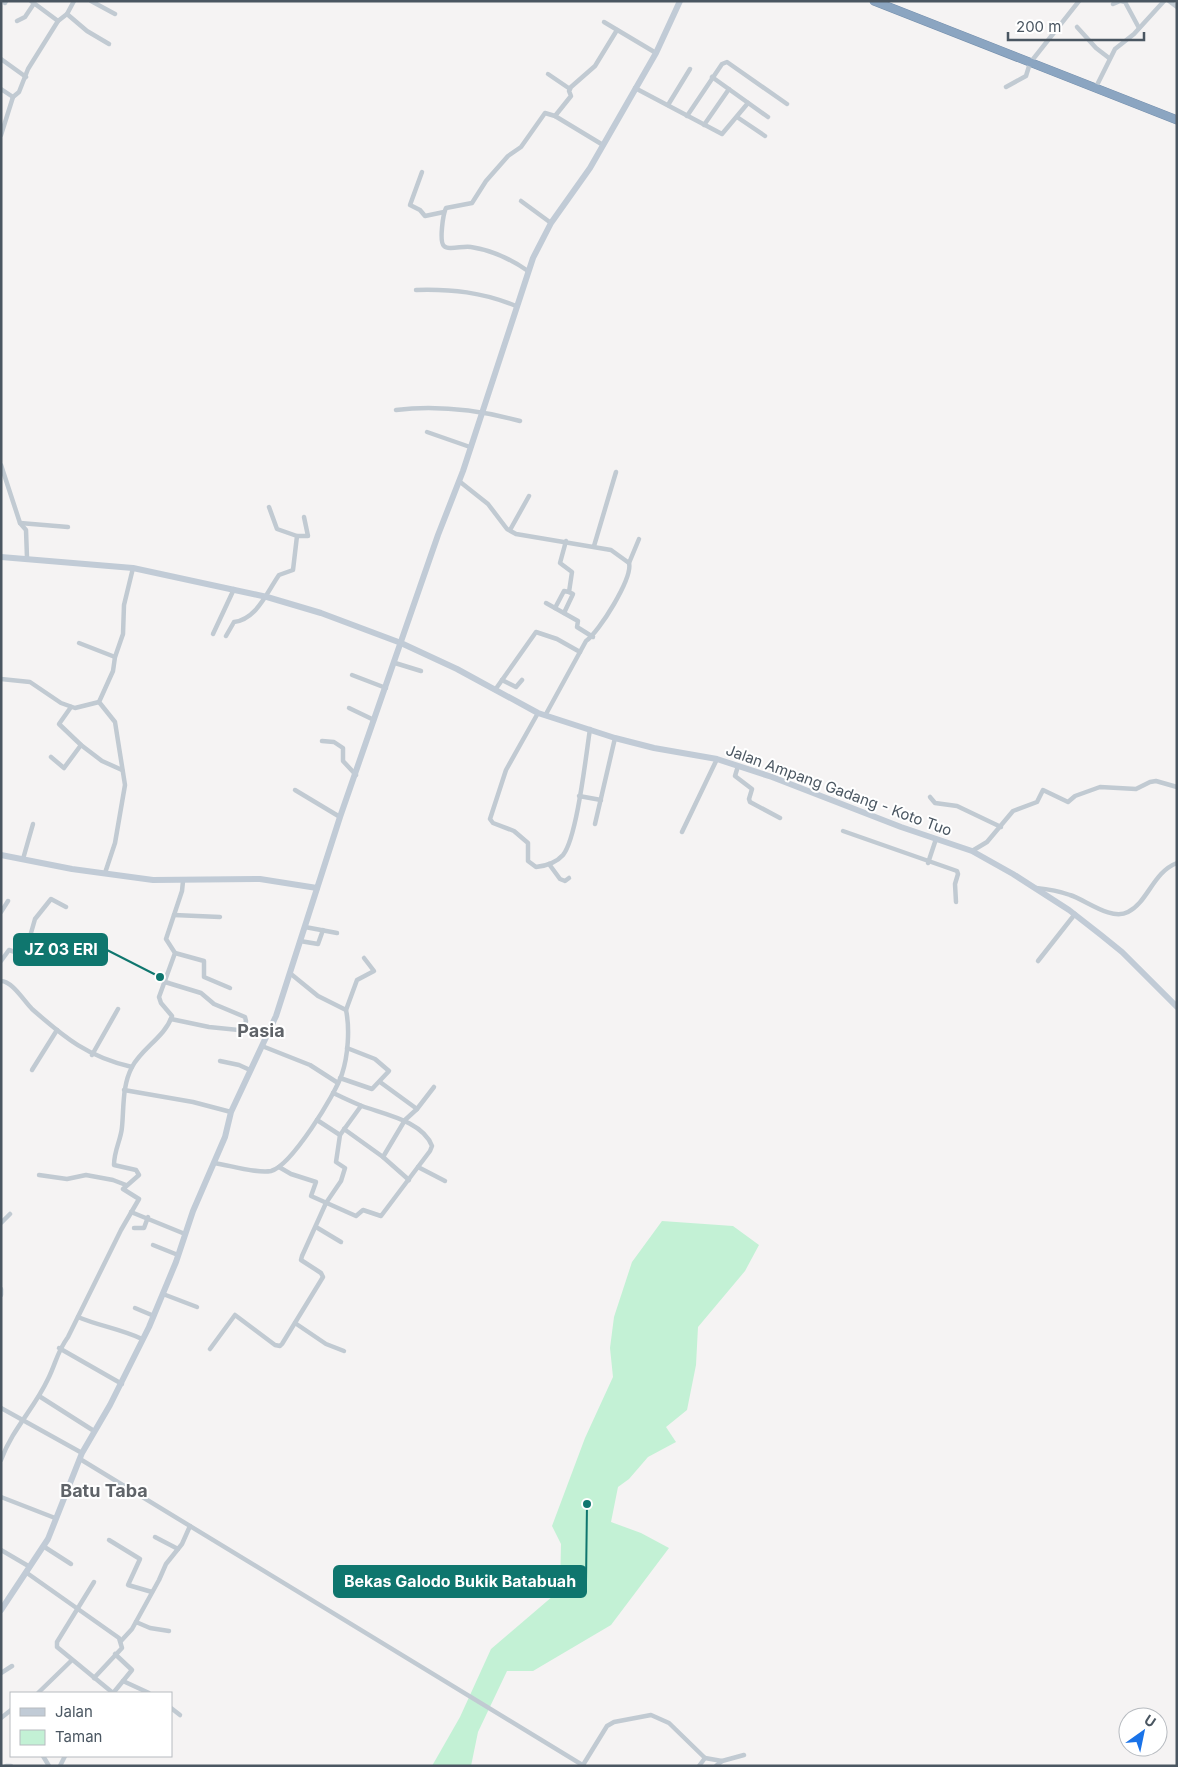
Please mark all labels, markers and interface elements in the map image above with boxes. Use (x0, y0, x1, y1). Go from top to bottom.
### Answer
scale bar (1008, 10, 1144, 42)
text: 200 m (1016, 17, 1061, 36)
street label: Jalan Ampang Gadang - Koto Tuo (723, 740, 955, 840)
callout: JZ 03 ERI (14, 934, 107, 965)
text: JZ 03 ERI (24, 939, 98, 959)
district label: Pasia (237, 1020, 285, 1041)
district label: Batu Taba (60, 1480, 148, 1501)
callout: Bekas Galodo Bukik Batabuah (334, 1566, 586, 1597)
text: Bekas Galodo Bukik Batabuah (344, 1571, 576, 1591)
legend (10, 1692, 172, 1757)
text: Jalan (55, 1702, 93, 1721)
north arrow (1118, 1707, 1168, 1757)
text: U (1141, 1711, 1159, 1731)
text: Taman (55, 1727, 102, 1746)

